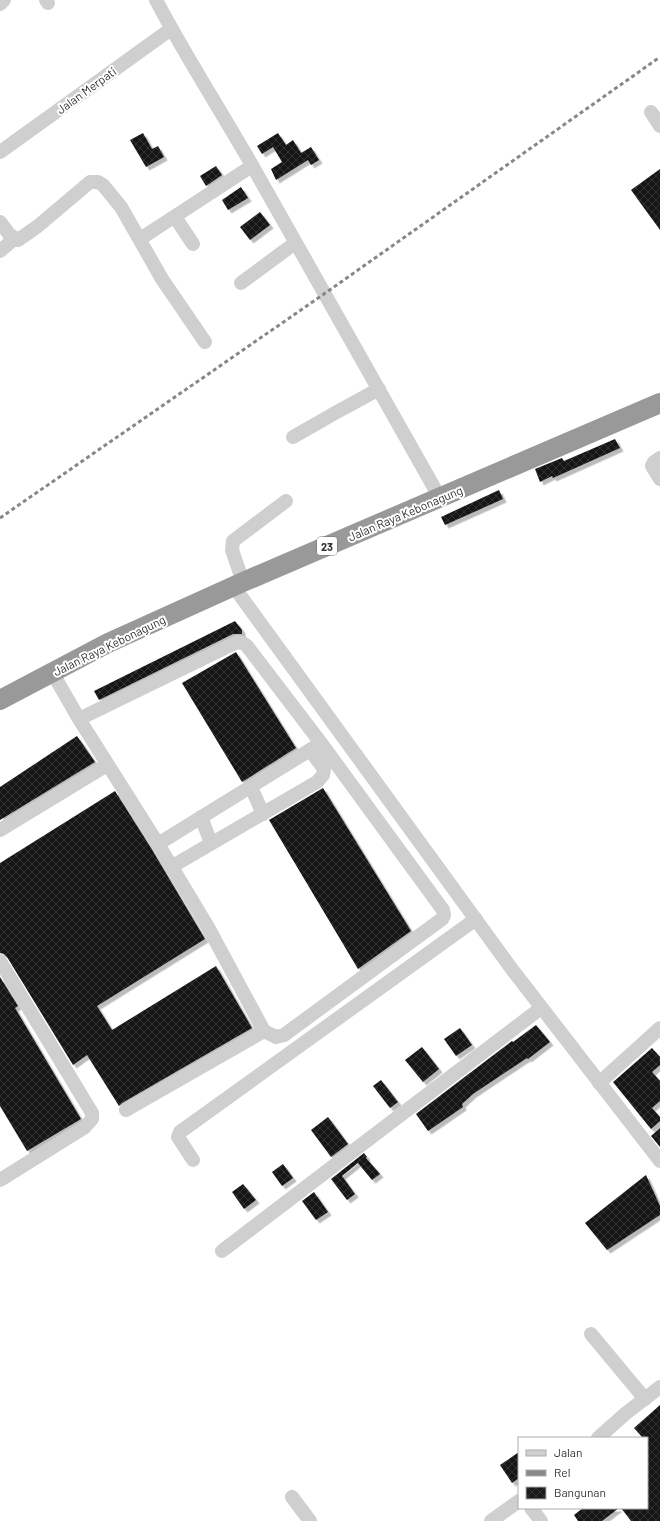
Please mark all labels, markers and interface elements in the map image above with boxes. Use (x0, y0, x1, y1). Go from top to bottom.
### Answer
street label: Jalan Merpati (53, 64, 119, 116)
street label: Jalan Raya Kebonagung (346, 483, 464, 543)
road number: 23 (317, 537, 337, 555)
street label: Jalan Raya Kebonagung (51, 612, 167, 678)
legend (518, 1437, 648, 1509)
text: Jalan (554, 1445, 582, 1459)
text: Rel (554, 1465, 570, 1479)
text: Bangunan (554, 1485, 606, 1499)

